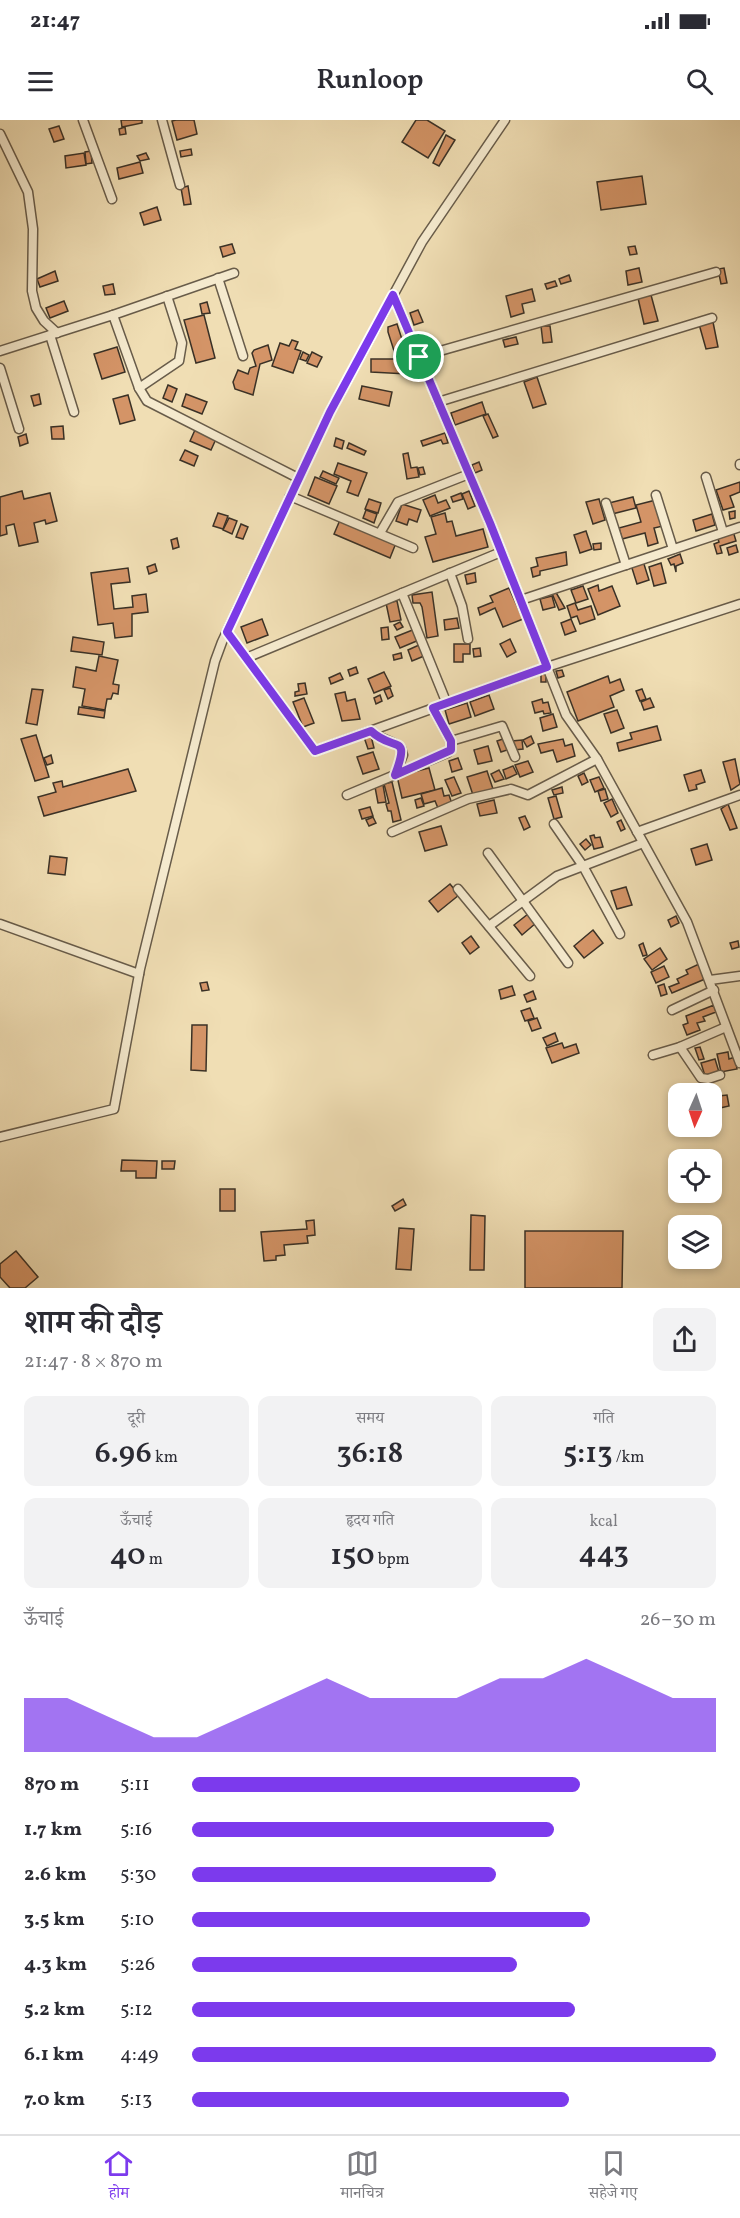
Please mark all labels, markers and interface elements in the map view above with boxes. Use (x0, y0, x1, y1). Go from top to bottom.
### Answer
text: 21:47 (30, 6, 80, 37)
text: Runloop (317, 62, 423, 100)
icon: menu (24, 65, 57, 98)
icon: search (683, 65, 716, 98)
pin (393, 331, 444, 382)
icon: arrive (402, 340, 435, 373)
north arrow (668, 1083, 722, 1137)
map controls (668, 1083, 722, 1269)
button: locate (668, 1149, 722, 1203)
button: layers (668, 1215, 722, 1269)
text: शाम की दौड़ (24, 1302, 161, 1348)
button: share (653, 1308, 716, 1371)
text: 21:47 · 8 × 870 m (24, 1348, 163, 1376)
text: दूरी (128, 1408, 145, 1430)
text: समय (356, 1408, 384, 1430)
text: गति (593, 1408, 614, 1430)
text: 6.96 (95, 1433, 152, 1475)
text: 36:18 (336, 1433, 404, 1475)
text: 5:13 (563, 1433, 613, 1475)
text: km (152, 1447, 178, 1469)
text: /km (613, 1447, 644, 1469)
text: ऊँचाई (121, 1510, 152, 1532)
text: हृदय गति (346, 1510, 394, 1532)
text: kcal (589, 1511, 618, 1533)
text: 443 (578, 1533, 629, 1575)
text: 40 (110, 1535, 146, 1577)
text: 150 (330, 1535, 374, 1577)
text: m (146, 1549, 163, 1571)
text: bpm (374, 1549, 410, 1571)
text: ऊँचाई (24, 1606, 63, 1634)
text: 26–30 m (640, 1606, 716, 1634)
text: 870 m (24, 1771, 79, 1799)
text: 5:11 (120, 1771, 150, 1799)
text: 1.7 km (24, 1816, 82, 1844)
text: 5:16 (120, 1816, 152, 1844)
text: 2.6 km (24, 1861, 87, 1889)
text: 5:30 (120, 1861, 156, 1889)
text: 3.5 km (24, 1906, 85, 1934)
text: 5:10 (120, 1906, 154, 1934)
text: 4.3 km (24, 1951, 87, 1979)
text: 5:26 (120, 1951, 155, 1979)
text: 5.2 km (24, 1996, 85, 2024)
text: 5:12 (120, 1996, 153, 2024)
text: 6.1 km (24, 2041, 84, 2069)
text: 4:49 (120, 2041, 158, 2069)
text: 7.0 km (24, 2086, 85, 2114)
text: 5:13 (120, 2086, 152, 2114)
tab: होम (102, 2147, 135, 2208)
tab: मानचित्र (340, 2147, 384, 2208)
tab: सहेजे गए (589, 2147, 637, 2208)

